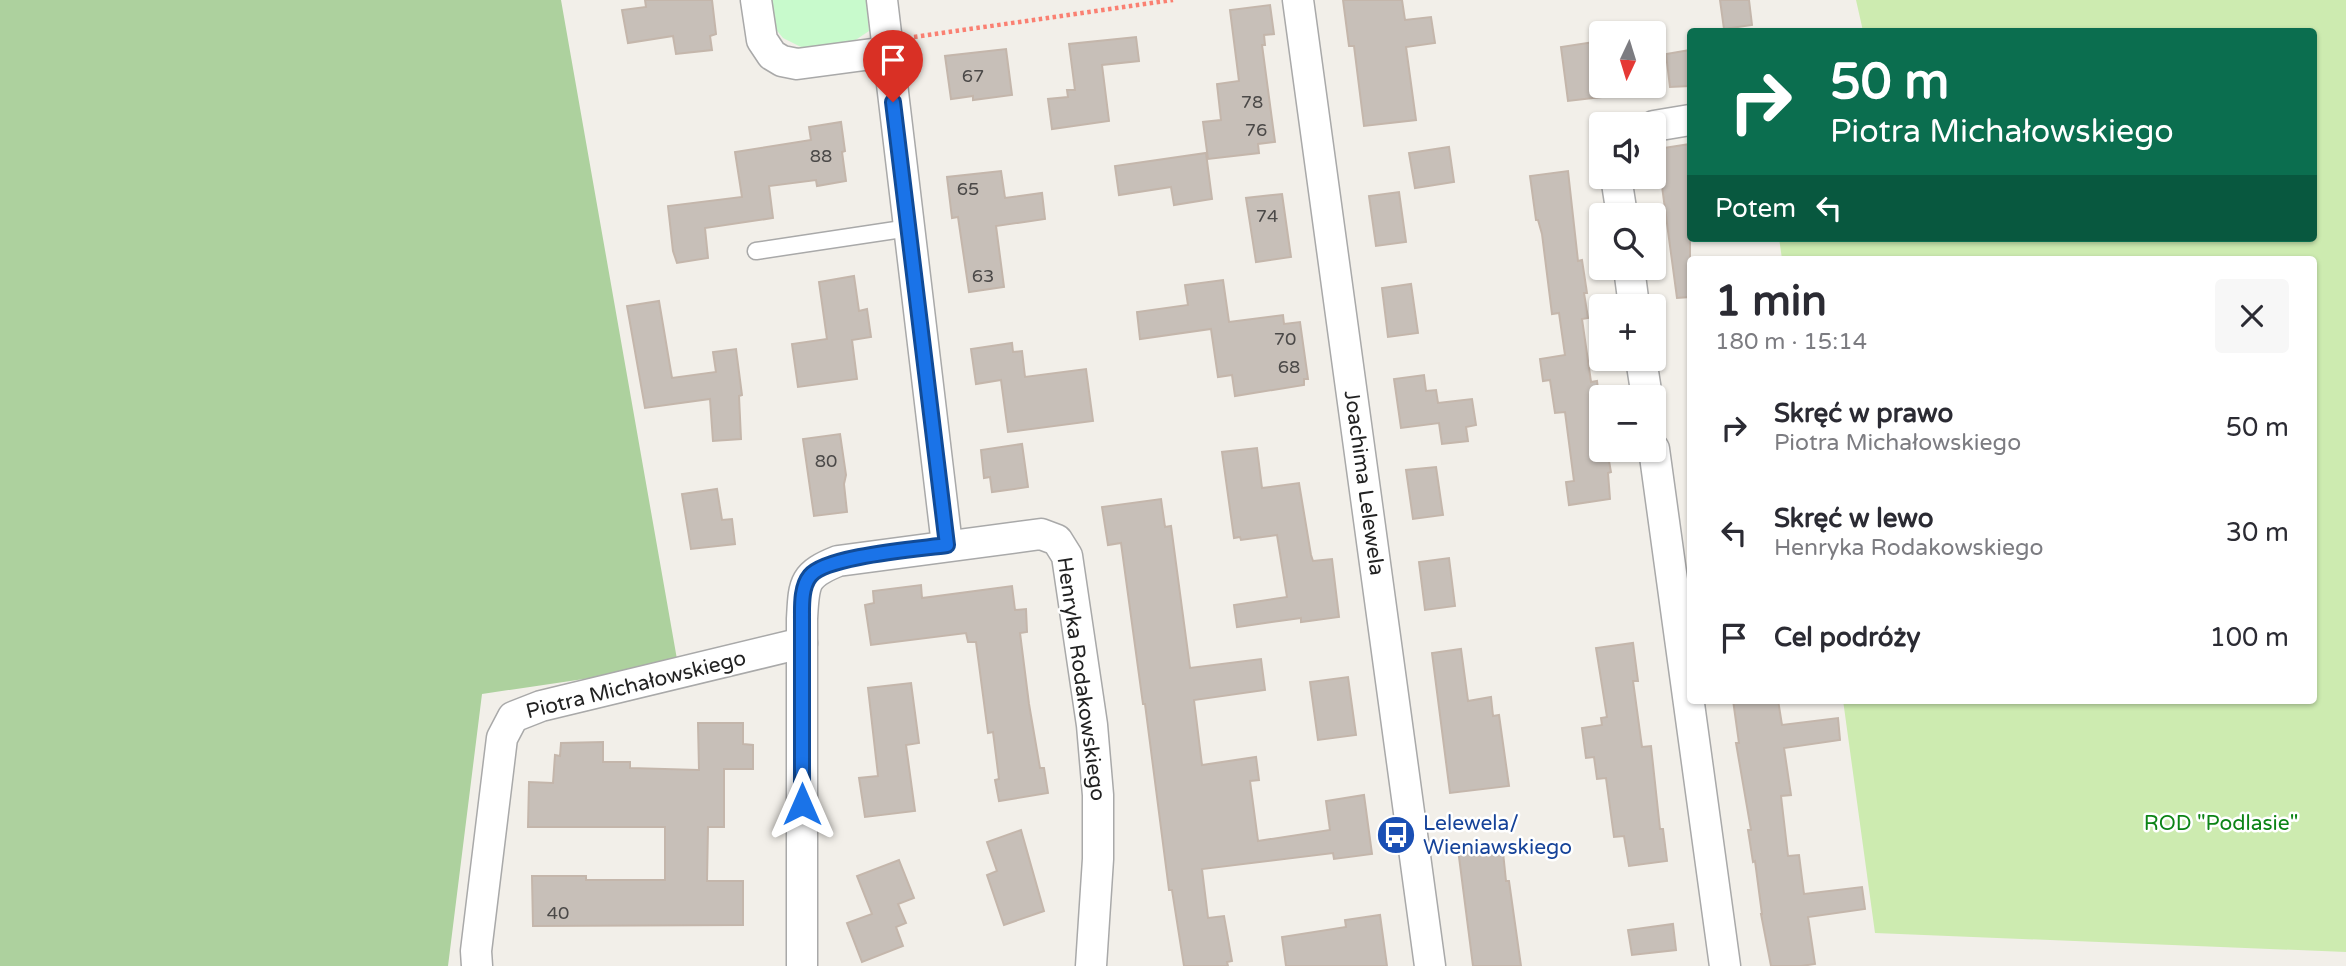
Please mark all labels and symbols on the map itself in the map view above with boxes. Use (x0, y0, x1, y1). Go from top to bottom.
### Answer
north arrow (1589, 21, 1666, 98)
pin (863, 30, 923, 102)
house number: 67 (962, 65, 984, 87)
house number: 78 (1241, 91, 1263, 113)
house number: 76 (1245, 119, 1267, 141)
house number: 88 (810, 145, 832, 167)
house number: 65 (957, 178, 979, 200)
house number: 74 (1256, 205, 1278, 227)
house number: 63 (972, 265, 994, 287)
house number: 70 (1274, 328, 1296, 350)
house number: 68 (1278, 356, 1300, 378)
street label: Joachima Lelewela (1339, 389, 1389, 577)
house number: 80 (815, 450, 837, 472)
street label: Henryka Rodakowskiego (1052, 555, 1110, 803)
street label: Piotra Michałowskiego (524, 646, 748, 724)
position arrow (765, 767, 839, 841)
place label: Lelewela/ Wieniawskiego (1423, 811, 1572, 860)
park label: ROD "Podlasie" (2144, 811, 2298, 836)
bus stop icon: Lelewela/ Wieniawskiego (1375, 814, 1417, 856)
house number: 40 (547, 902, 569, 924)

